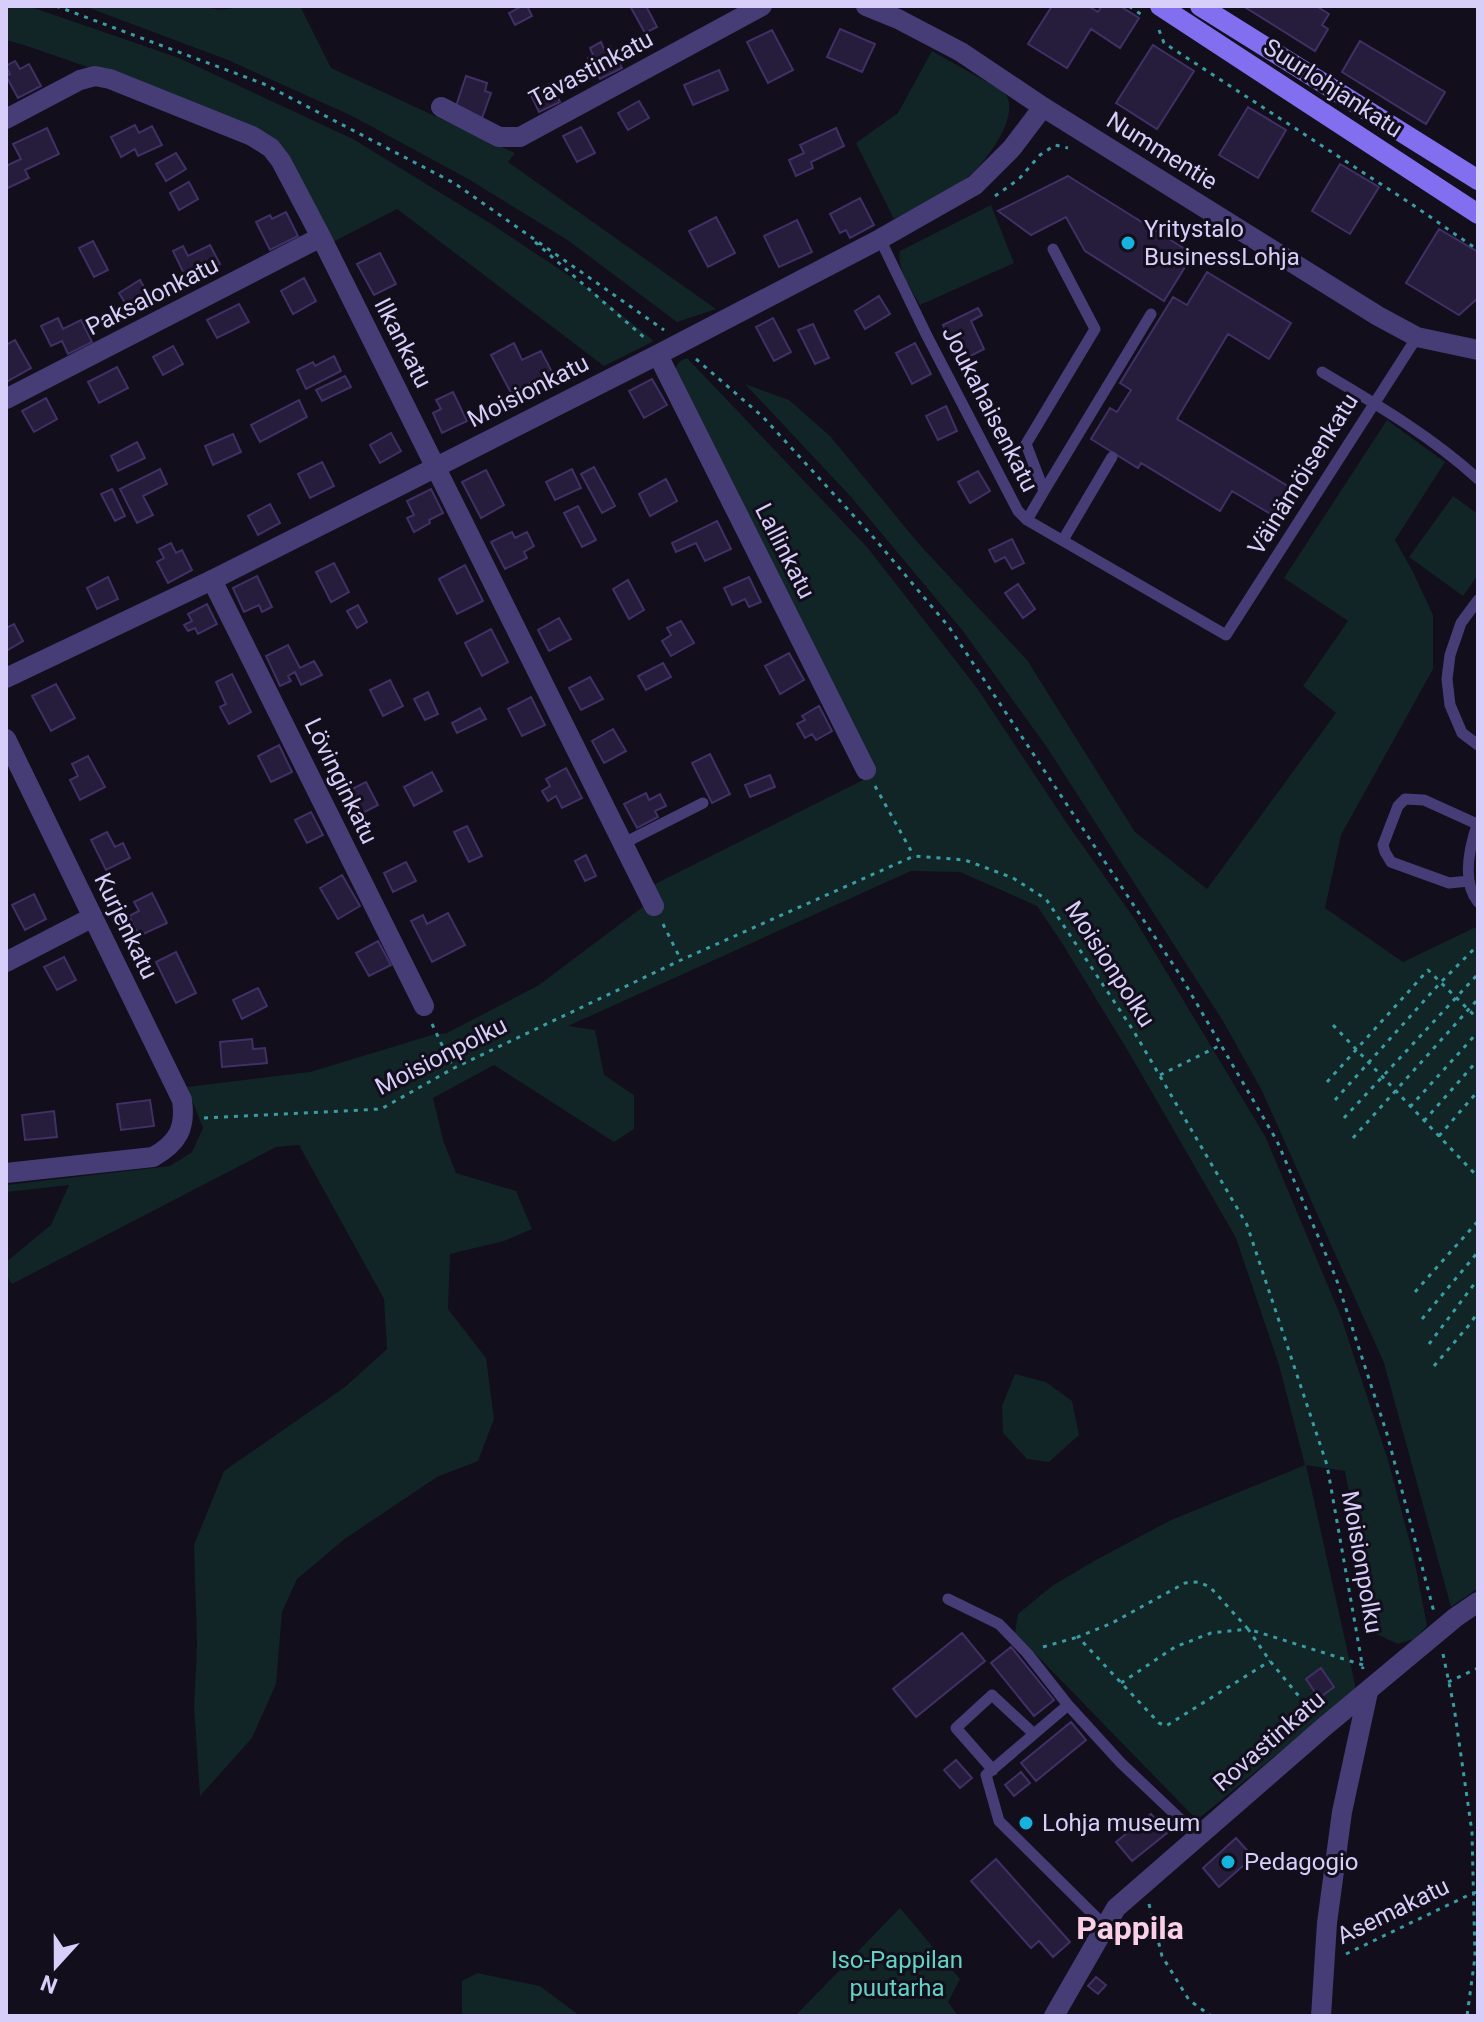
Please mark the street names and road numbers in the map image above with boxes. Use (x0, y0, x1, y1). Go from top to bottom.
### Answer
street label: Tavastinkatu (524, 25, 658, 113)
street label: Suurlohjankatu (1258, 33, 1408, 143)
street label: Nummentie (1102, 106, 1222, 196)
street label: Paksalonkatu (81, 251, 223, 341)
street label: Ilkankatu (368, 293, 438, 393)
street label: Joukahaisenkatu (936, 321, 1044, 497)
street label: Moisionkatu (463, 349, 593, 433)
street label: Väinämöisenkatu (1242, 388, 1364, 560)
street label: Lallinkatu (749, 499, 821, 603)
street label: Lövinginkatu (299, 714, 383, 848)
street label: Kurjenkatu (88, 869, 164, 983)
street label: Moisionpolku (1059, 896, 1161, 1032)
street label: Moisionpolku (370, 1011, 512, 1101)
street label: Moisionpolku (1336, 1489, 1388, 1635)
street label: Rovastinkatu (1208, 1685, 1330, 1797)
street label: Asemakatu (1332, 1872, 1454, 1950)

